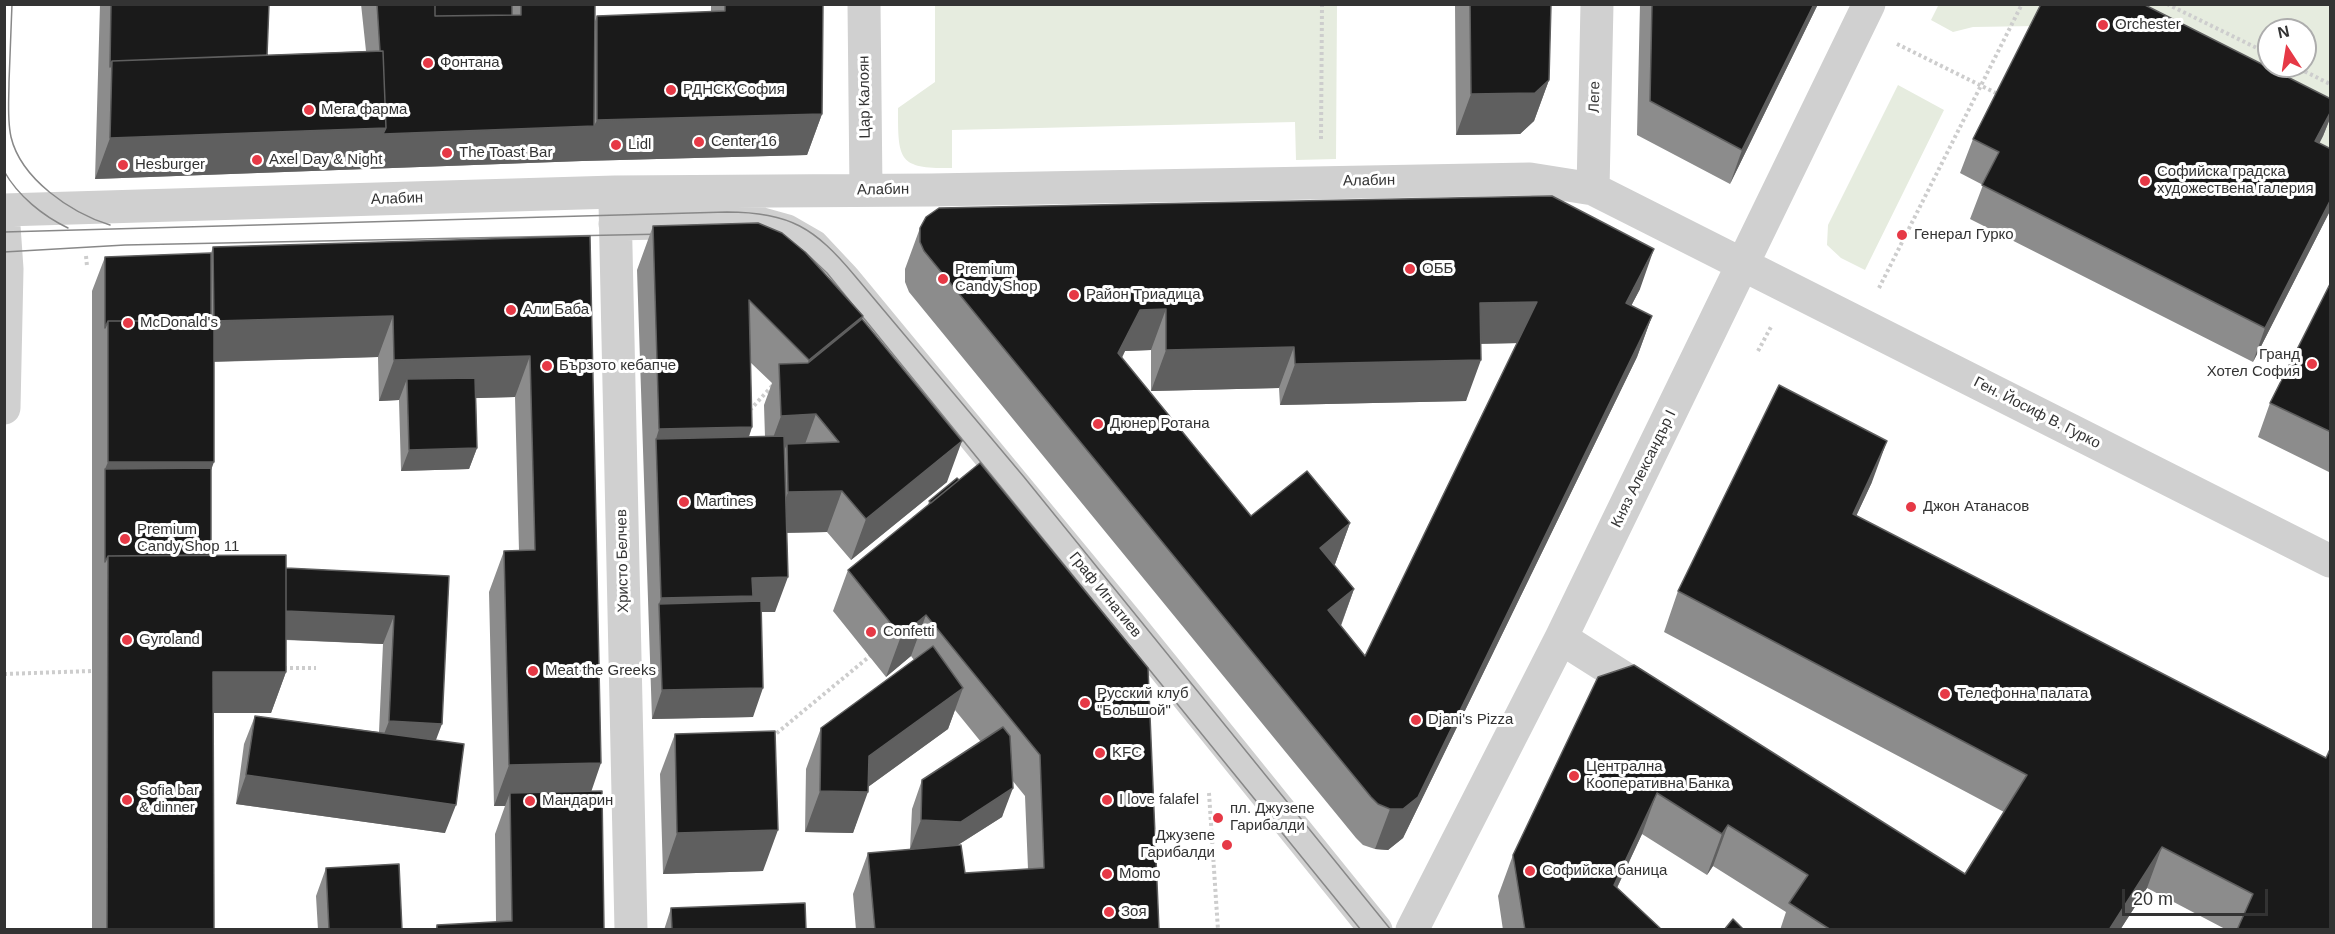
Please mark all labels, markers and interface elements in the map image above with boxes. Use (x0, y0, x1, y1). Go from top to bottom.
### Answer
place label: Orchester (2115, 16, 2181, 34)
marker: Orchester (2096, 18, 2110, 32)
north arrow (2257, 18, 2317, 78)
text: N (2276, 22, 2291, 41)
place label: Фонтана (440, 54, 500, 72)
street label: Цар Калоян (855, 55, 875, 139)
marker: Фонтана (421, 56, 435, 70)
place label: РДНСК София (683, 81, 785, 99)
street label: Леге (1586, 81, 1604, 113)
marker: РДНСК София (664, 83, 678, 97)
place label: Мега фарма (321, 101, 407, 119)
marker: Мега фарма (302, 103, 316, 117)
place label: Center 16 (711, 133, 777, 151)
marker: Center 16 (692, 135, 706, 149)
place label: Lidl (628, 136, 651, 154)
marker: Lidl (609, 138, 623, 152)
place label: The Toast Bar (459, 144, 552, 162)
marker: The Toast Bar (440, 146, 454, 160)
place label: Axel Day & Night (269, 151, 382, 169)
marker: Axel Day & Night (250, 153, 264, 167)
place label: Hesburger (135, 156, 205, 174)
marker: Hesburger (116, 158, 130, 172)
place label: Софийска градска художествена галерия (2157, 163, 2314, 198)
street label: Алабин (1343, 172, 1395, 190)
marker: Софийска градска художествена галерия (2138, 174, 2152, 188)
street label: Алабин (857, 181, 909, 199)
street label: Алабин (371, 189, 423, 209)
place label: Генерал Гурко (1914, 226, 2014, 244)
marker: Генерал Гурко (1895, 228, 1909, 242)
place label: ОББ (1422, 260, 1453, 278)
place label: Premium Candy Shop (955, 261, 1038, 296)
marker: ОББ (1403, 262, 1417, 276)
marker: Premium Candy Shop (936, 272, 950, 286)
place label: Район Триадица (1086, 286, 1200, 304)
marker: Район Триадица (1067, 288, 1081, 302)
place label: Али Баба (523, 301, 589, 319)
marker: Али Баба (504, 303, 518, 317)
place label: McDonald's (140, 314, 218, 332)
marker: McDonald's (121, 316, 135, 330)
place label: Гранд Хотел София (2207, 346, 2300, 381)
place label: Бързото кебапче (559, 357, 676, 375)
marker: Гранд Хотел София (2305, 357, 2319, 371)
marker: Бързото кебапче (540, 359, 554, 373)
street label: Ген. Йосиф В. Гурко (1971, 373, 2103, 453)
street label: Княз Александър I (1608, 407, 1680, 531)
place label: Дюнер Ротана (1110, 415, 1210, 433)
marker: Дюнер Ротана (1091, 417, 1105, 431)
place label: Martines (696, 493, 754, 511)
marker: Martines (677, 495, 691, 509)
place label: Джон Атанасов (1923, 498, 2029, 516)
marker: Джон Атанасов (1904, 500, 1918, 514)
street label: Христо Белчев (613, 509, 633, 613)
place label: Premium Candy Shop 11 (137, 521, 239, 556)
marker: Premium Candy Shop 11 (118, 532, 132, 546)
street label: Граф Игнатиев (1065, 549, 1145, 641)
place label: Confetti (883, 623, 935, 641)
marker: Confetti (864, 625, 878, 639)
place label: Gyroland (139, 631, 200, 649)
marker: Gyroland (120, 633, 134, 647)
place label: Meat the Greeks (545, 662, 656, 680)
marker: Meat the Greeks (526, 664, 540, 678)
place label: Русский клуб "Большой" (1097, 685, 1189, 720)
place label: Телефонна палата (1957, 685, 2088, 703)
marker: Телефонна палата (1938, 687, 1952, 701)
marker: Русский клуб "Большой" (1078, 696, 1092, 710)
place label: Djani's Pizza (1428, 711, 1513, 729)
marker: Djani's Pizza (1409, 713, 1423, 727)
place label: KFC (1112, 744, 1142, 762)
marker: KFC (1093, 746, 1107, 760)
place label: Централна Кооперативна Банка (1586, 758, 1730, 793)
marker: Централна Кооперативна Банка (1567, 769, 1581, 783)
place label: Sofia bar & dinner (139, 782, 199, 817)
place label: I love falafel (1119, 791, 1199, 809)
place label: Мандарин (542, 792, 613, 810)
marker: Sofia bar & dinner (120, 793, 134, 807)
marker: I love falafel (1100, 793, 1114, 807)
marker: Мандарин (523, 794, 537, 808)
place label: пл. Джузепе Гарибалди (1230, 800, 1315, 835)
marker: пл. Джузепе Гарибалди (1211, 811, 1225, 825)
place label: Джузепе Гарибалди (1140, 827, 1215, 862)
marker: Джузепе Гарибалди (1220, 838, 1234, 852)
place label: Софийска баница (1542, 862, 1667, 880)
marker: Софийска баница (1523, 864, 1537, 878)
place label: Momo (1119, 865, 1161, 883)
marker: Momo (1100, 867, 1114, 881)
scale bar (2125, 877, 2270, 915)
text: 20 m (2133, 889, 2173, 909)
place label: Зоя (1121, 903, 1147, 921)
marker: Зоя (1102, 905, 1116, 919)

